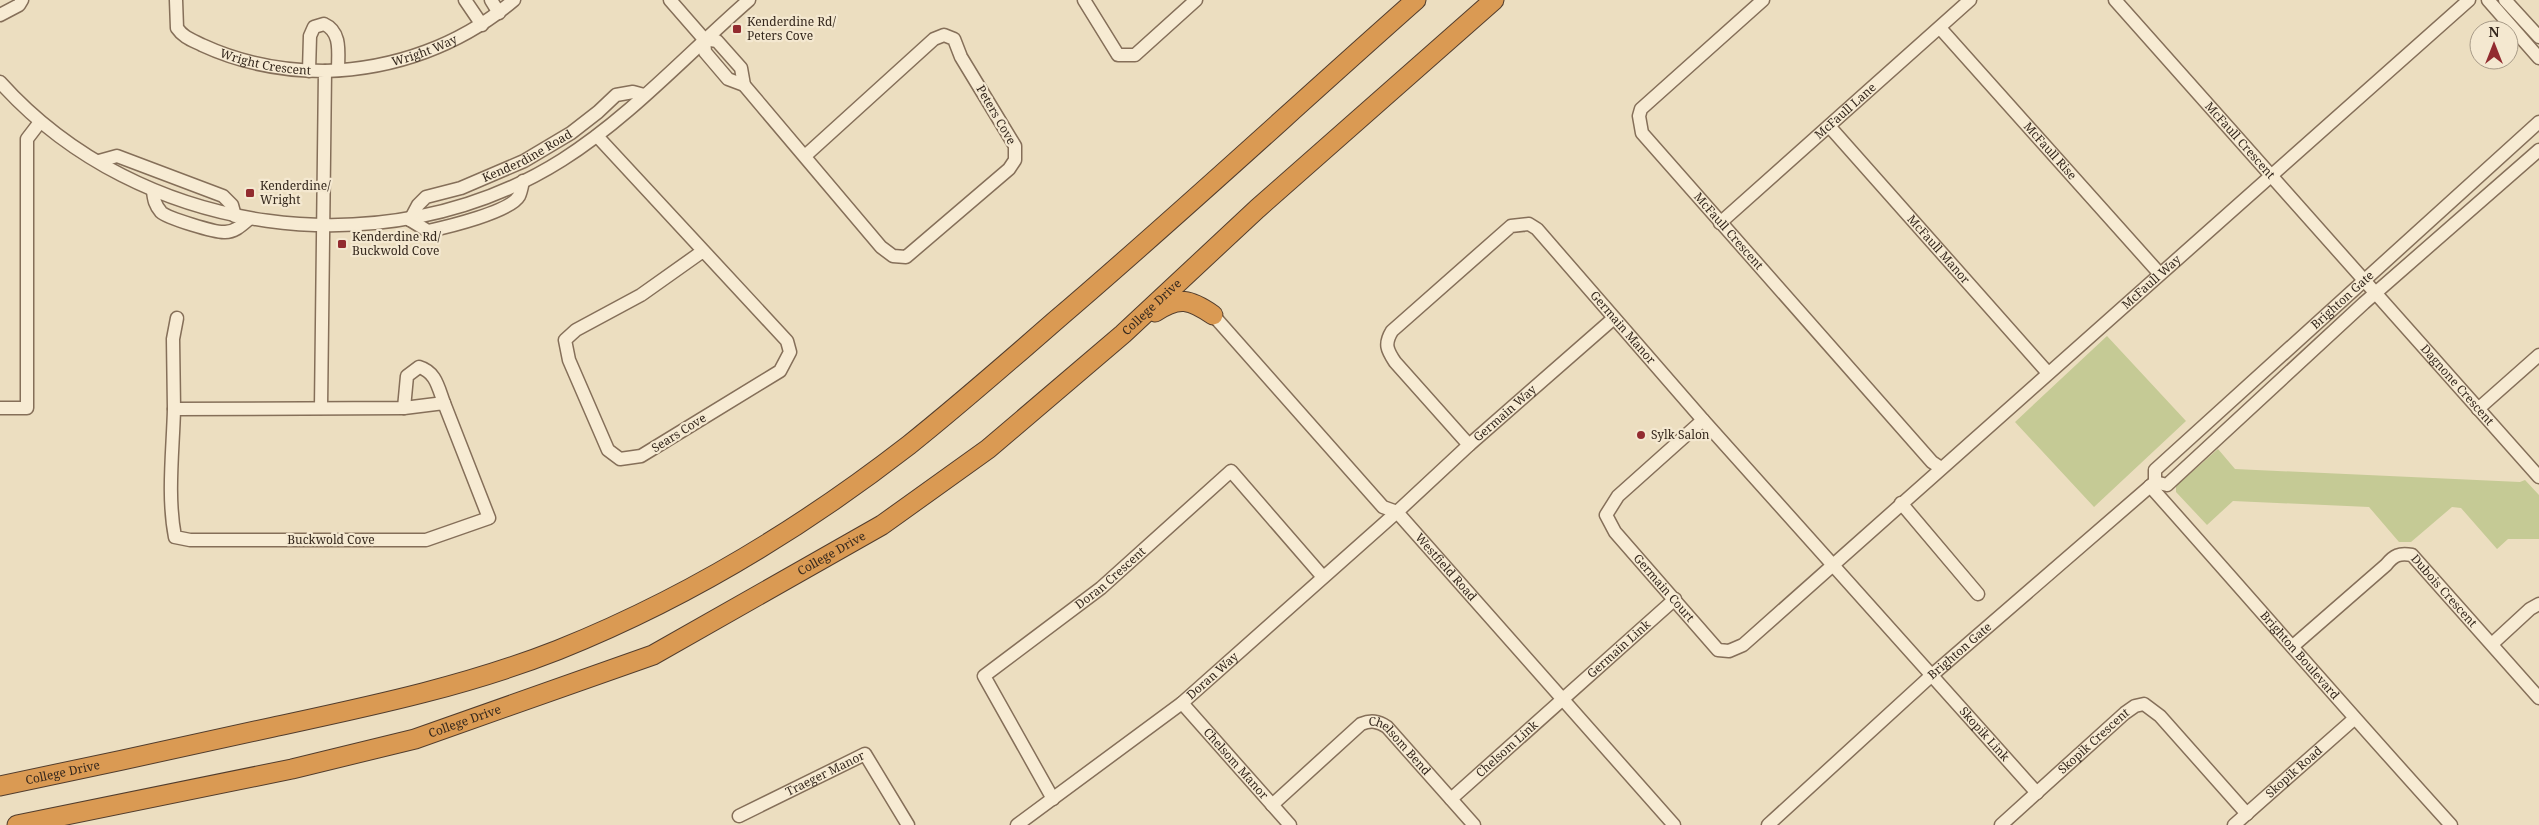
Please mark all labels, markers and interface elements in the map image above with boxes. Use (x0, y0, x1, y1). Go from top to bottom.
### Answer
place label: Kenderdine Rd/ Peters Cove (747, 13, 836, 44)
north arrow (2469, 20, 2519, 70)
text: N (2488, 22, 2500, 41)
marker: Kenderdine Rd/ Peters Cove (731, 23, 743, 35)
street label: Wright Way (390, 30, 460, 70)
street label: Wright Crescent (218, 44, 311, 79)
street label: McFaull Lane (1811, 79, 1879, 143)
street label: Peters Cove (973, 82, 1020, 148)
street label: McFaull Crescent (2201, 98, 2279, 182)
street label: McFaull Rise (2020, 118, 2081, 183)
street label: Kenderdine Road (479, 125, 576, 186)
place label: Kenderdine/ Wright (260, 177, 331, 208)
marker: Kenderdine/ Wright (244, 187, 256, 199)
street label: McFaull Crescent (1690, 188, 1768, 273)
street label: McFaull Manor (1904, 211, 1974, 288)
place label: Kenderdine Rd/ Buckwold Cove (352, 228, 441, 259)
marker: Kenderdine Rd/ Buckwold Cove (336, 238, 348, 250)
street label: McFaull Way (2118, 251, 2185, 313)
street label: Brighton Gate (2307, 267, 2377, 333)
street label: College Drive (1118, 275, 1185, 339)
street label: Germain Manor (1587, 287, 1660, 368)
street label: Dagnone Crescent (2417, 340, 2498, 429)
street label: Germain Way (1470, 381, 1540, 445)
street label: Sears Cove (648, 409, 709, 456)
place label: Sylk Salon (1651, 426, 1710, 443)
marker: Sylk Salon (1635, 429, 1647, 441)
street label: College Drive (794, 527, 869, 579)
street label: Westfield Road (1412, 529, 1481, 605)
street label: Buckwold Cove (287, 531, 375, 548)
street label: Doran Crescent (1071, 543, 1149, 613)
street label: Germain Court (1630, 550, 1699, 625)
street label: Dubois Crescent (2407, 550, 2481, 631)
street label: Brighton Boulevard (2256, 607, 2344, 703)
street label: Germain Link (1583, 615, 1655, 682)
street label: Brighton Gate (1924, 618, 1995, 683)
street label: Doran Way (1183, 648, 1242, 703)
street label: College Drive (426, 700, 503, 742)
street label: Skopik Link (1956, 703, 2014, 765)
street label: Skopik Crescent (2054, 704, 2132, 778)
street label: Chelsom Bend (1369, 713, 1435, 779)
street label: Chelsom Link (1472, 716, 1542, 781)
street label: Chelsom Manor (1200, 724, 1273, 803)
street label: Skopik Road (2262, 742, 2326, 801)
street label: Traeger Manor (783, 746, 868, 800)
street label: College Drive (24, 756, 101, 788)

